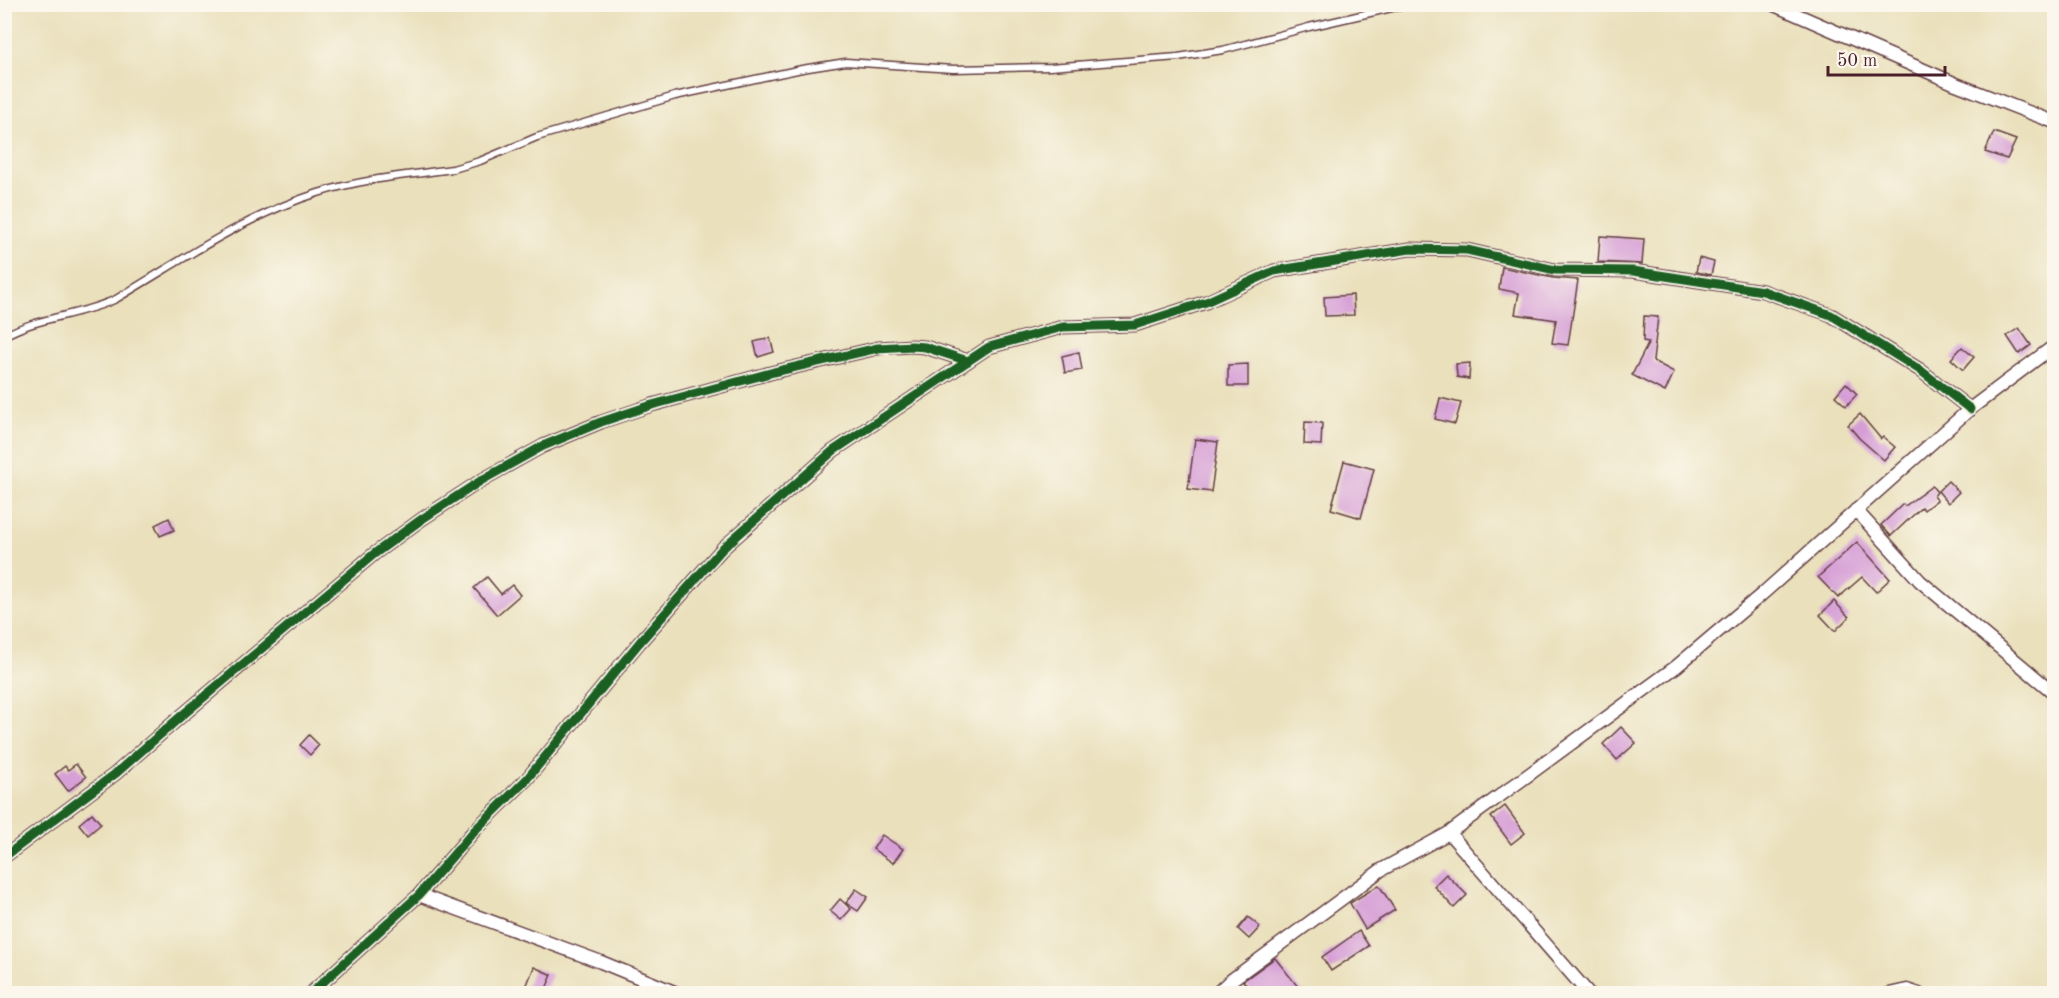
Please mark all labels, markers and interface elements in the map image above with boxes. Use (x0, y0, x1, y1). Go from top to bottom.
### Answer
scale bar (1828, 39, 1945, 77)
text: 50 m (1837, 52, 1877, 70)

